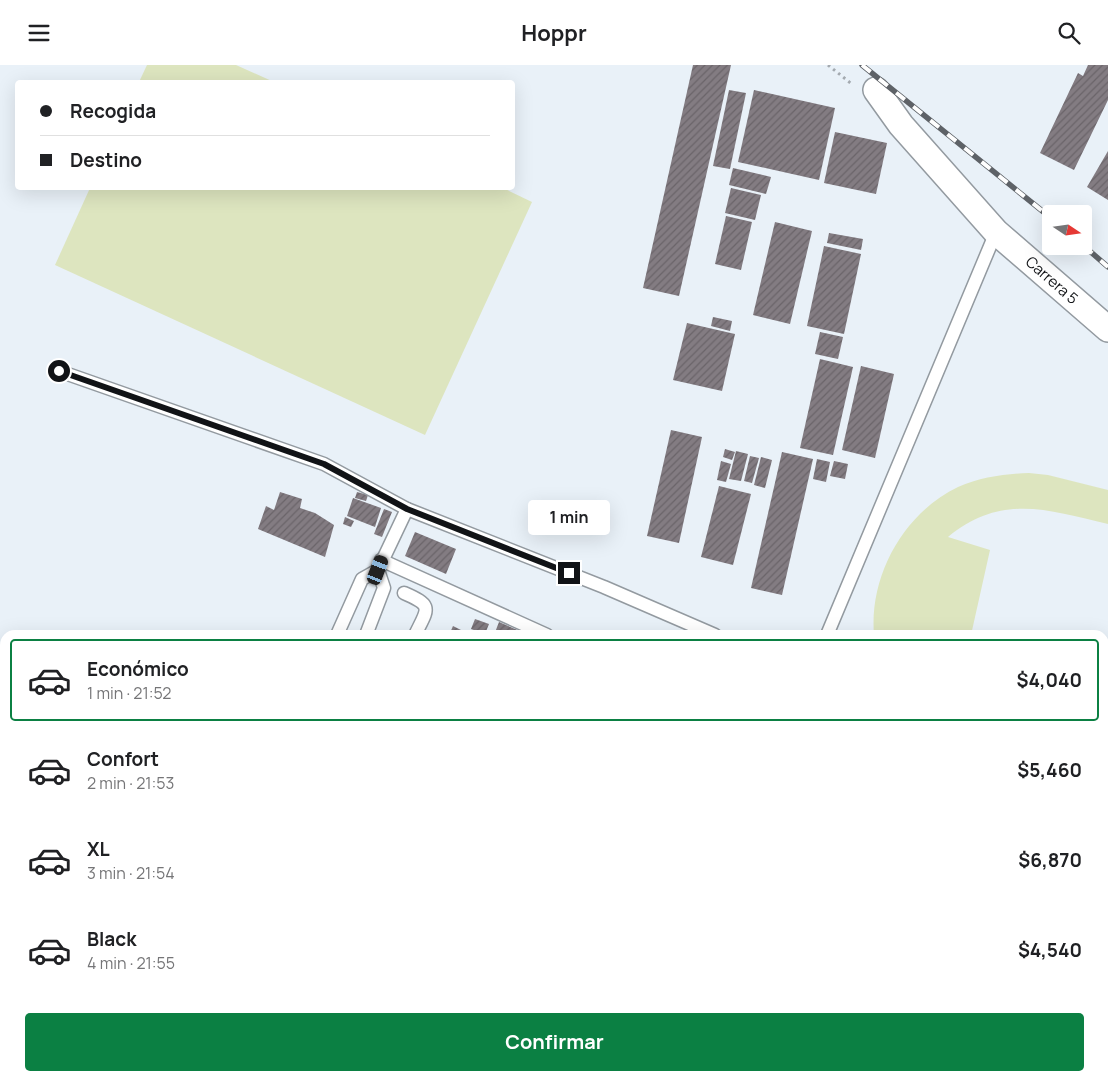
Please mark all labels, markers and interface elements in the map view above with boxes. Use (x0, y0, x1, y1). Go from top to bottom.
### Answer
text: Hoppr (521, 18, 587, 48)
icon: menu (25, 19, 53, 47)
icon: search (1055, 19, 1083, 47)
text: Recogida (70, 98, 156, 124)
text: Destino (70, 147, 142, 173)
north arrow (1042, 205, 1092, 255)
map controls (1042, 205, 1092, 255)
street label: Carrera 5 (1021, 251, 1083, 309)
route start (48, 360, 70, 382)
callout: 1 min (528, 501, 610, 535)
text: 1 min (549, 506, 589, 528)
car (365, 553, 390, 587)
route end (558, 562, 580, 584)
text: Económico (87, 656, 189, 682)
icon: car (27, 658, 72, 703)
text: $4,040 (1017, 667, 1082, 693)
text: 1 min · 21:52 (87, 682, 171, 704)
text: Confort (87, 746, 159, 772)
icon: car (27, 748, 72, 793)
text: $5,460 (1017, 757, 1082, 783)
text: 2 min · 21:53 (87, 772, 174, 794)
text: XL (87, 836, 110, 862)
icon: car (27, 838, 72, 883)
text: $6,870 (1018, 847, 1082, 873)
text: 3 min · 21:54 (87, 862, 175, 884)
text: Black (87, 926, 136, 952)
icon: car (27, 928, 72, 973)
text: $4,540 (1018, 937, 1082, 963)
text: 4 min · 21:55 (87, 952, 175, 974)
button: Confirmar (25, 1013, 1084, 1071)

